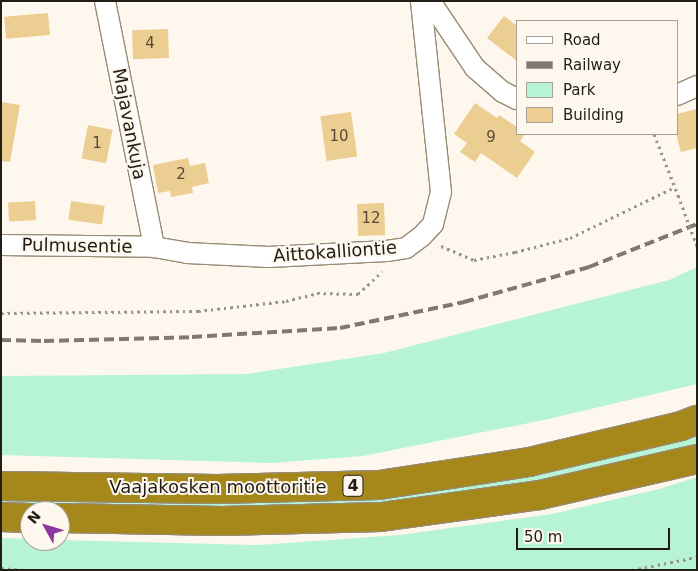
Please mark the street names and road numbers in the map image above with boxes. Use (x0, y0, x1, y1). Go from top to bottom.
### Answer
street label: Majavankuja (108, 66, 150, 182)
street label: Pulmusentie (21, 234, 133, 258)
street label: Aittokalliontie (272, 237, 398, 267)
road number: 4 (342, 472, 364, 500)
street label: Vaajakosken moottoritie (109, 476, 327, 498)

